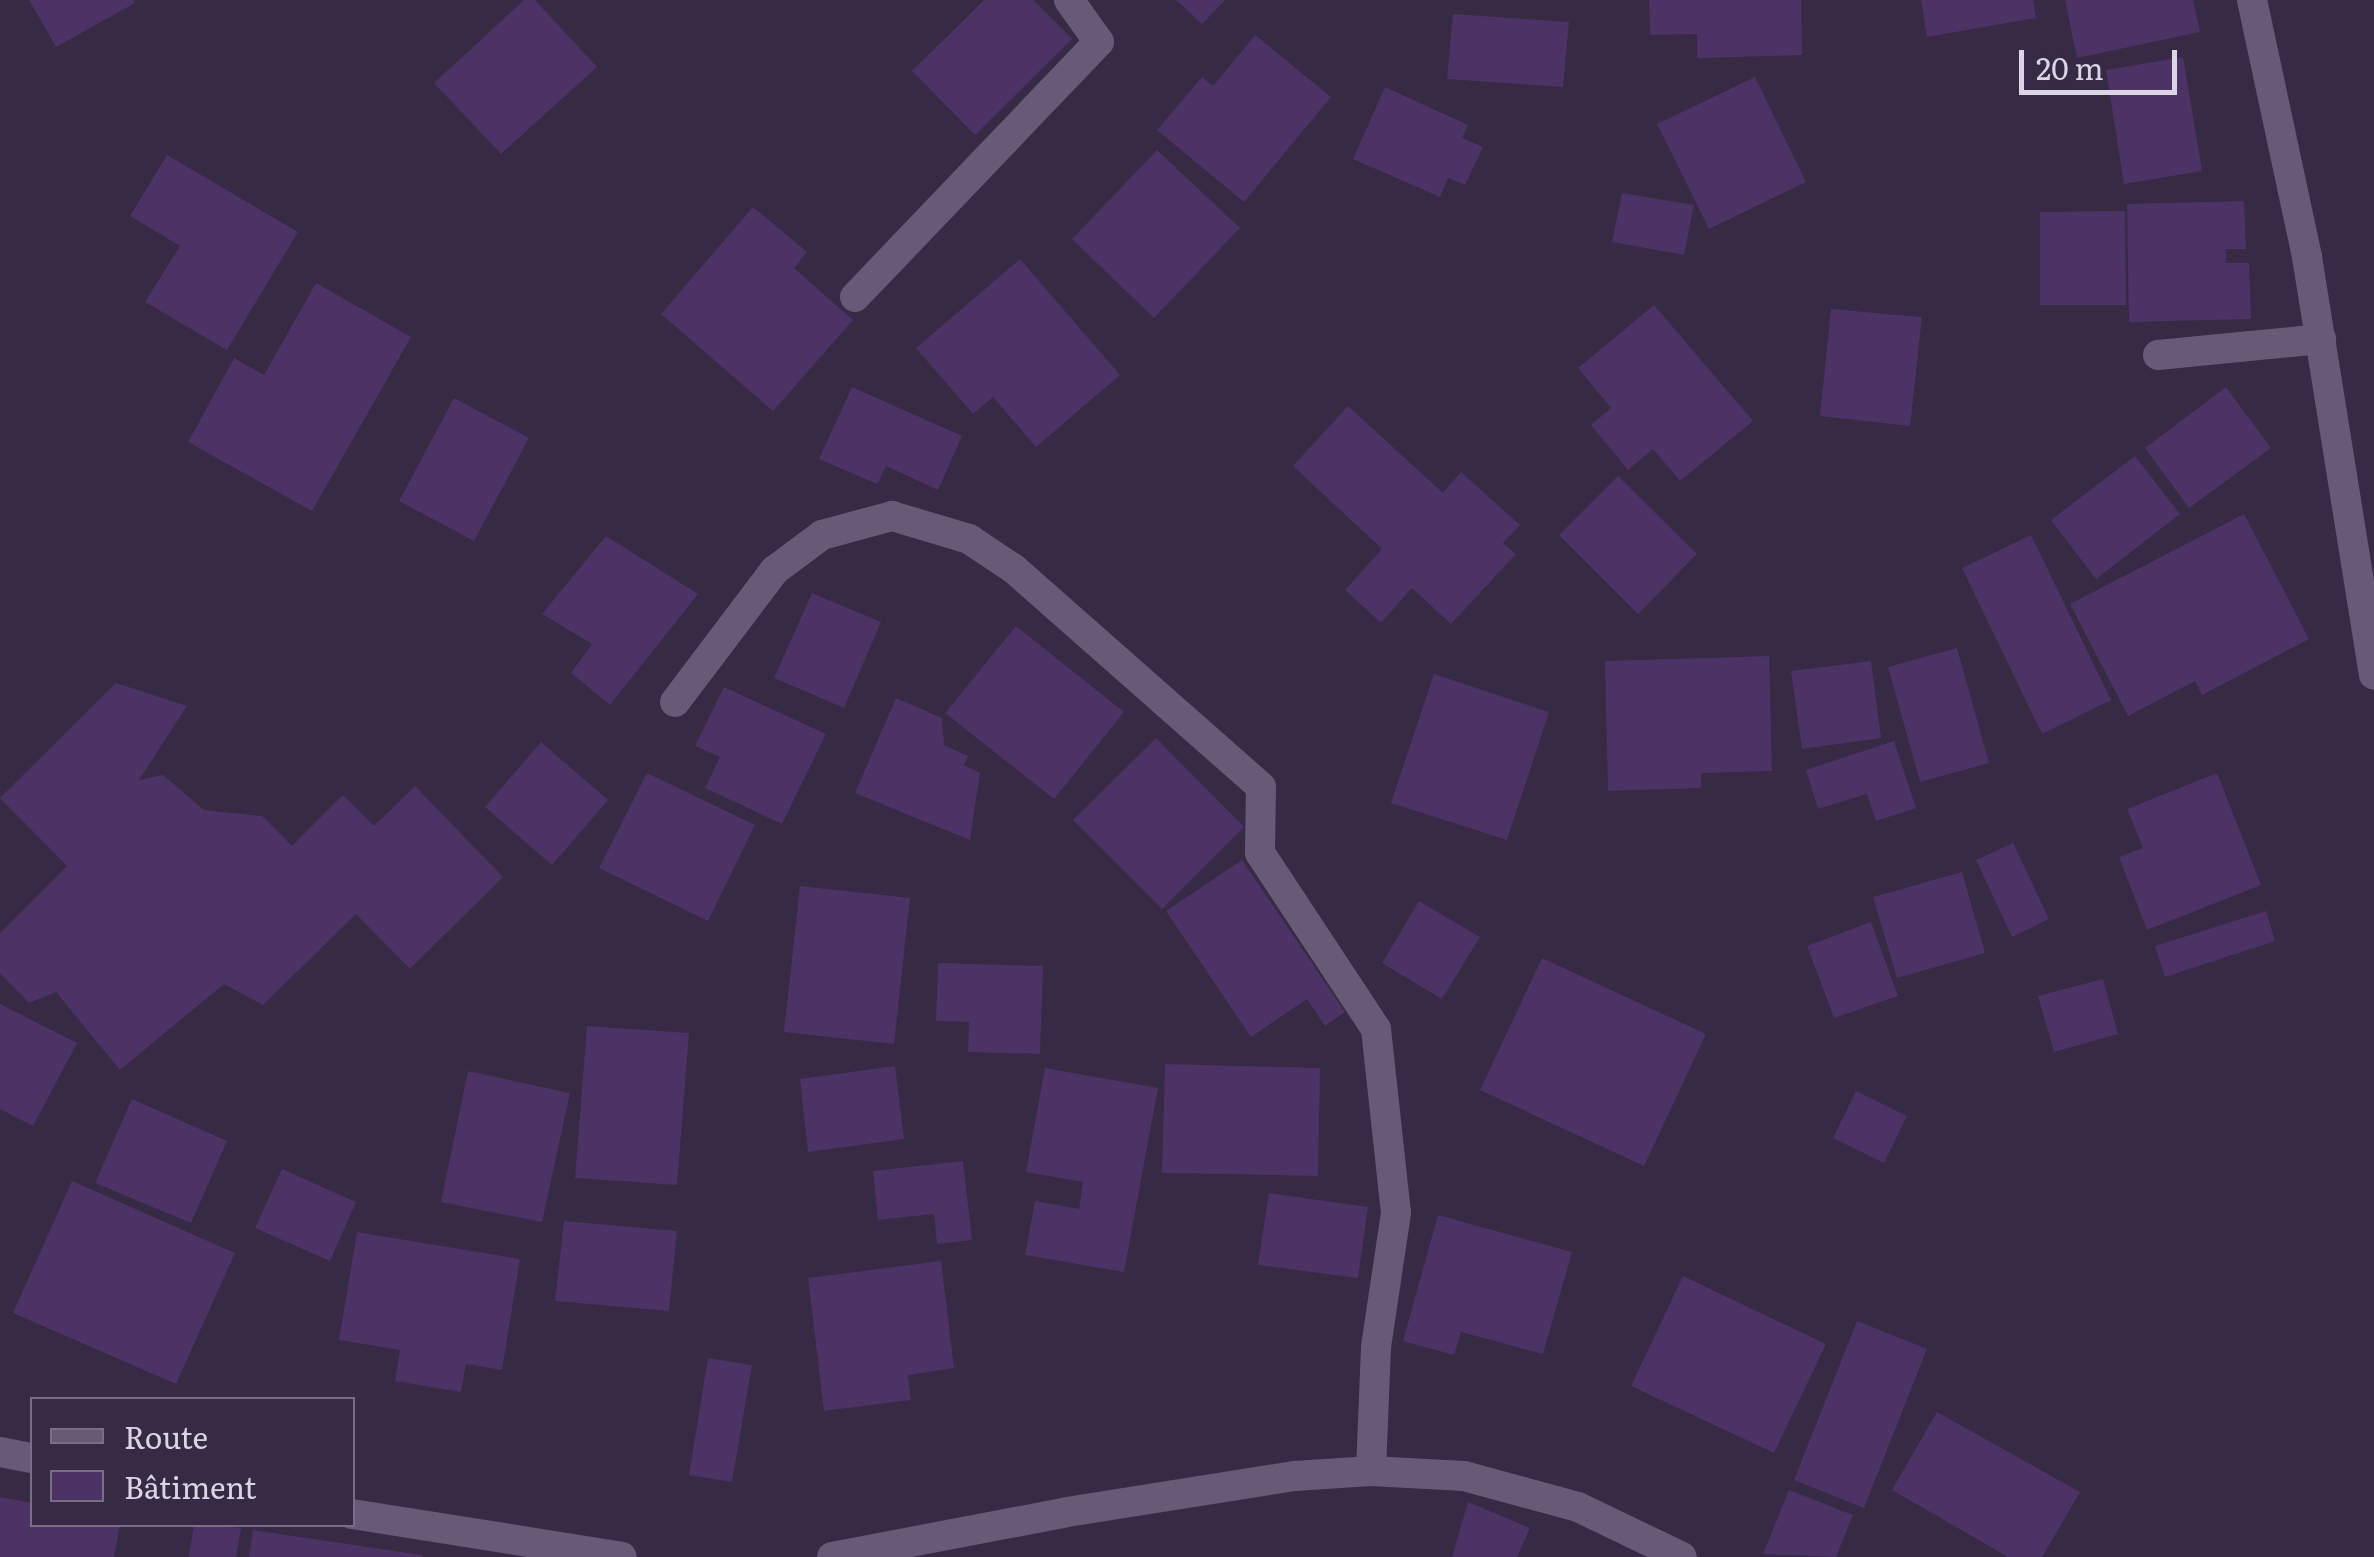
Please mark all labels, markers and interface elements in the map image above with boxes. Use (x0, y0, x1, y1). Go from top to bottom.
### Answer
scale bar (2024, 30, 2182, 92)
text: 20 m (2036, 45, 2104, 89)
legend (30, 1397, 355, 1527)
text: Route (124, 1414, 208, 1458)
text: Bâtiment (124, 1464, 256, 1508)

